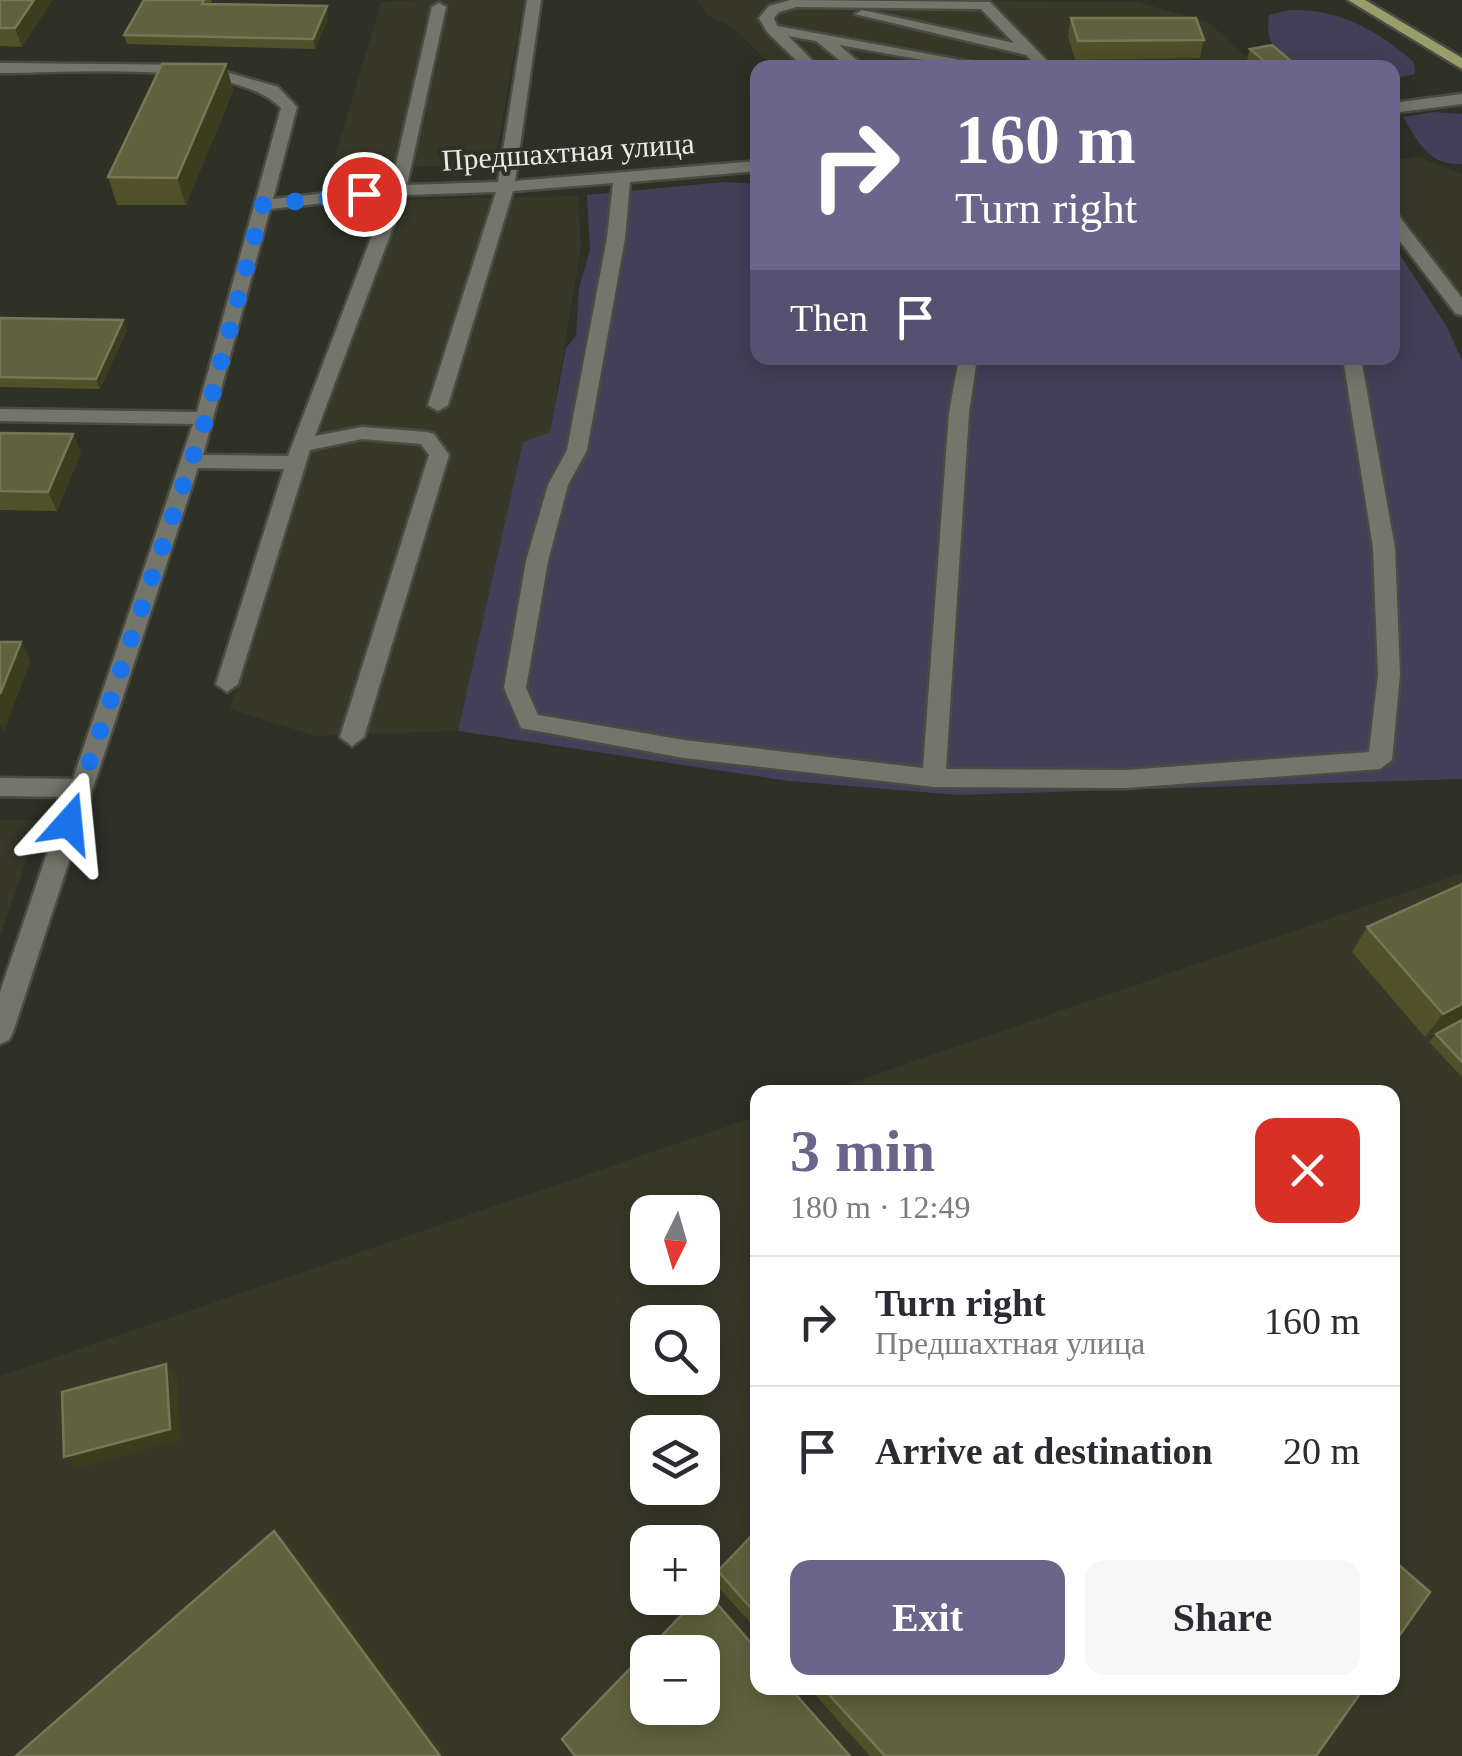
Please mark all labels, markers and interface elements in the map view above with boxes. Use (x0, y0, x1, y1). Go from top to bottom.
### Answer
icon: right (790, 100, 920, 230)
text: 160 m (955, 101, 1136, 178)
street label: Предшахтная улица (440, 126, 695, 177)
pin (322, 152, 407, 237)
icon: arrive (337, 167, 392, 222)
text: Turn right (955, 183, 1137, 233)
icon: arrive (888, 290, 943, 345)
text: Then (790, 297, 868, 339)
position arrow (17.0, 771, 121.0, 875)
text: 3 min (790, 1118, 935, 1184)
button: close (1255, 1118, 1360, 1223)
text: 180 m · 12:49 (790, 1189, 970, 1225)
north arrow (630, 1195, 720, 1285)
map controls (630, 1195, 720, 1725)
text: Turn right (875, 1282, 1046, 1324)
icon: right (790, 1294, 845, 1349)
text: 160 m (1264, 1300, 1360, 1342)
button: search (630, 1305, 720, 1395)
text: Предшахтная улица (875, 1325, 1145, 1361)
button: layers (630, 1415, 720, 1505)
icon: arrive (790, 1424, 845, 1479)
text: Arrive at destination (875, 1430, 1213, 1472)
text: 20 m (1283, 1430, 1360, 1472)
button: + (630, 1525, 720, 1615)
button: Exit (790, 1560, 1065, 1675)
button: Share (1085, 1560, 1360, 1675)
button: − (630, 1635, 720, 1725)

